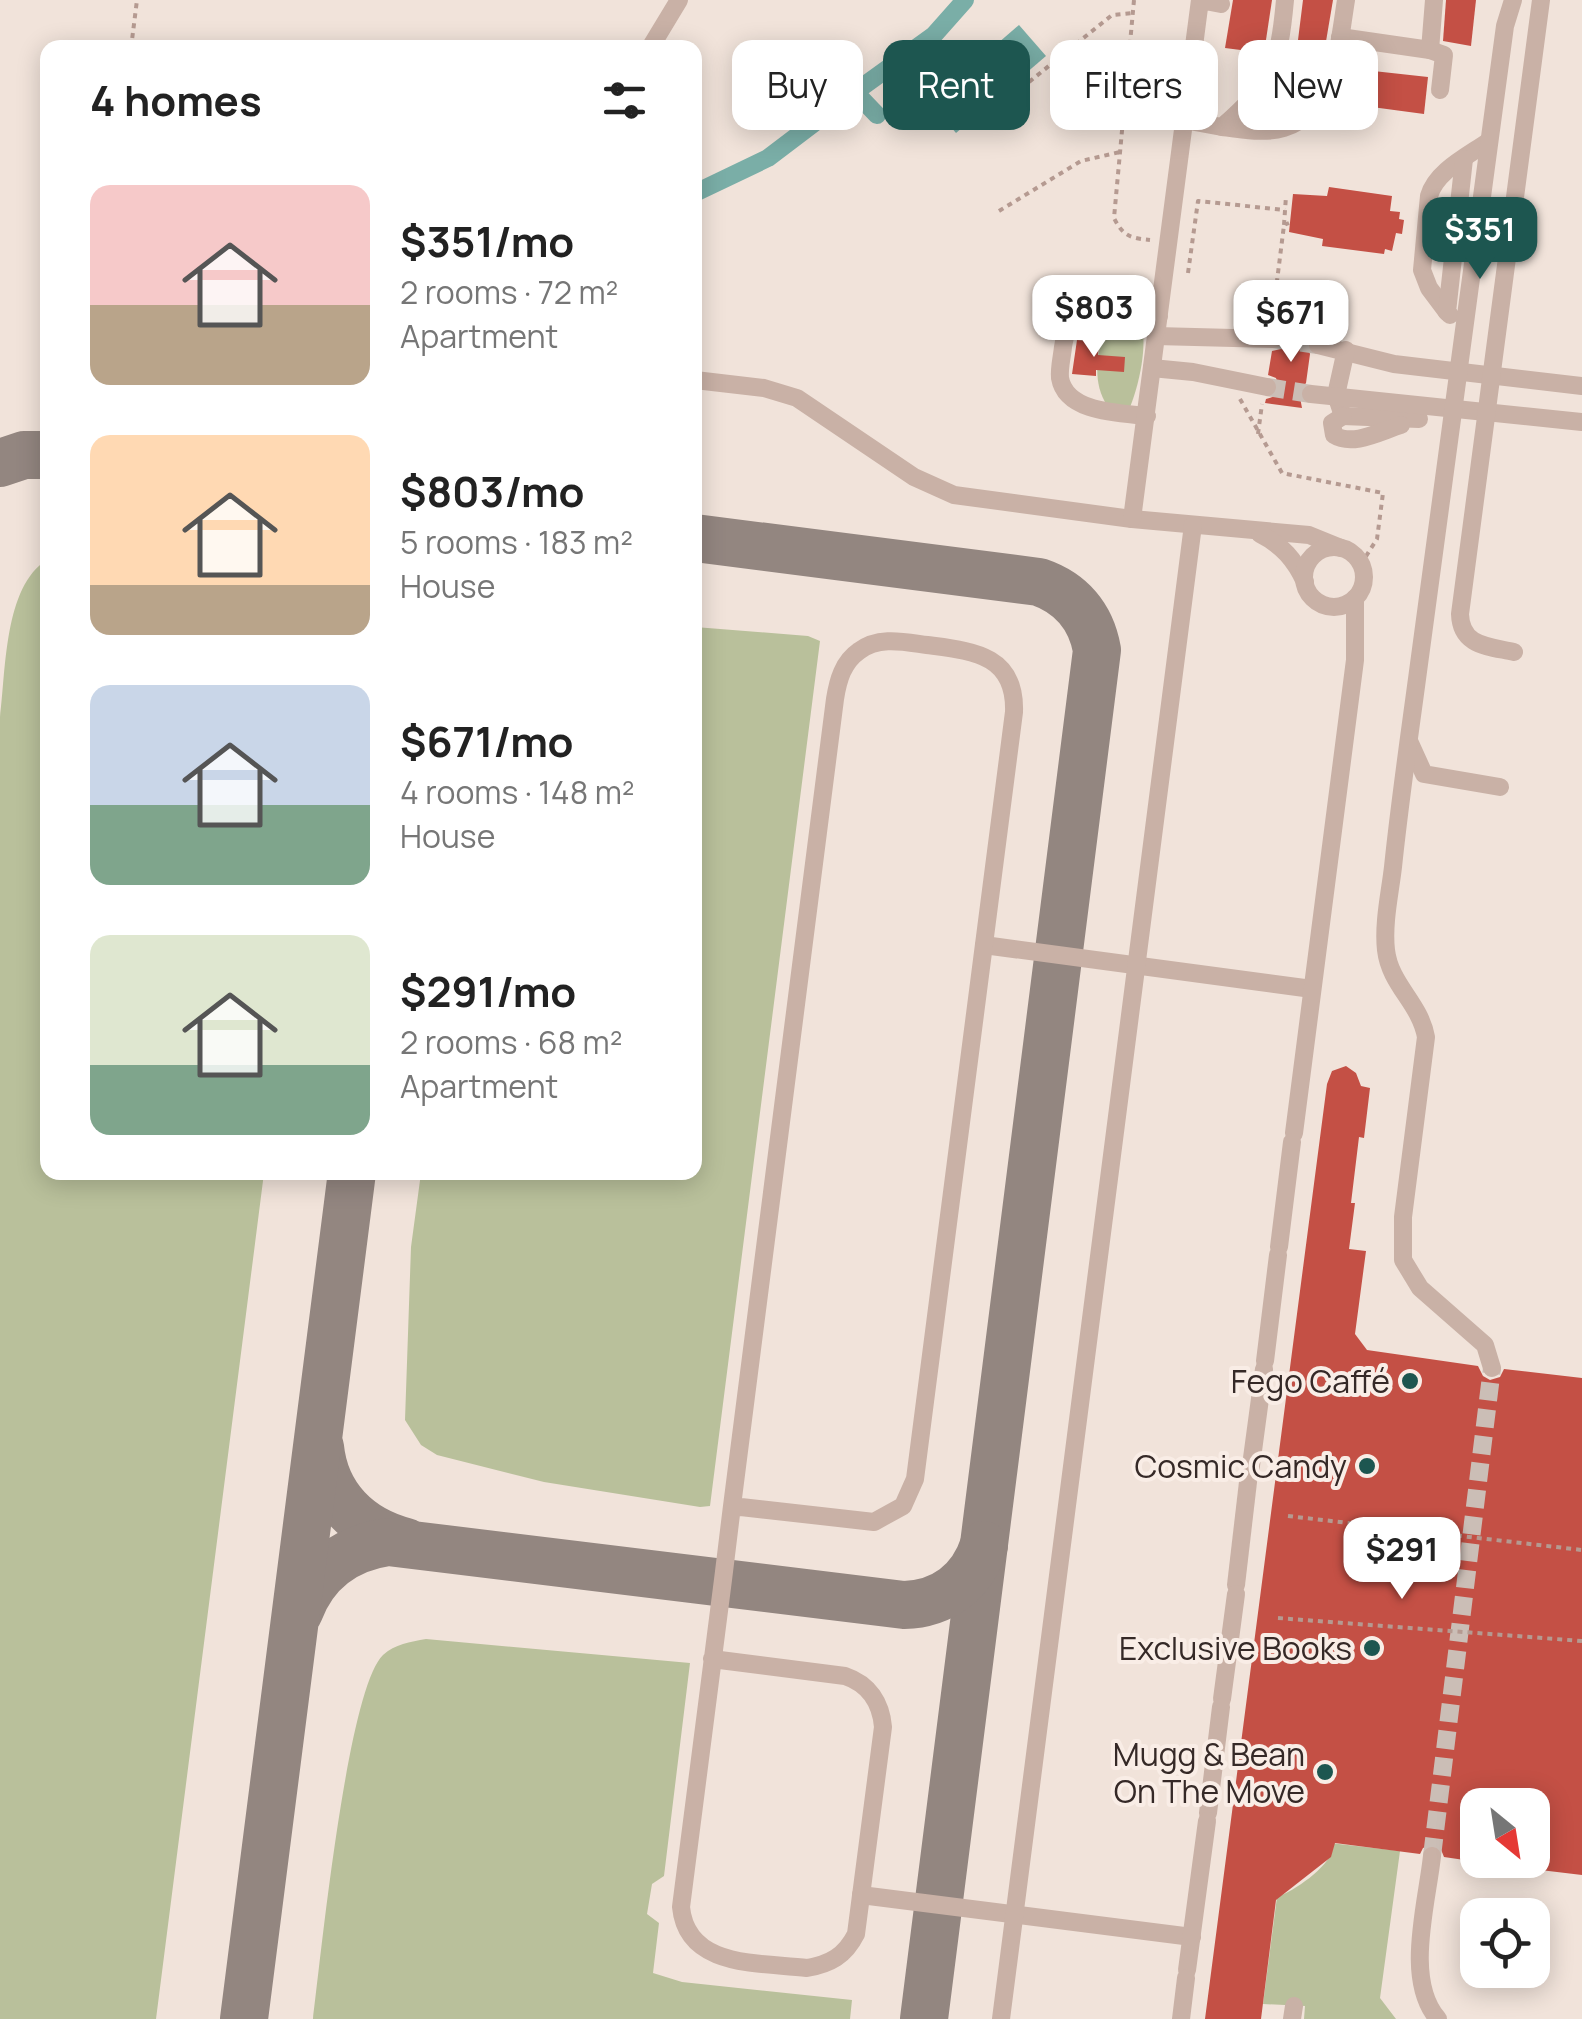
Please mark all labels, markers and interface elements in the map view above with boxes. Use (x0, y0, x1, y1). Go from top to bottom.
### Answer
chip: Buy (732, 40, 863, 130)
chip: Rent (883, 40, 1030, 130)
chip: Filters (1050, 40, 1218, 130)
chip: New (1238, 40, 1378, 130)
text: 4 homes (90, 71, 262, 129)
icon: filters (597, 73, 652, 128)
pin: $351 (1421, 197, 1539, 282)
text: $351 (1444, 207, 1516, 251)
text: $351/mo (400, 212, 574, 270)
icon: home (170, 225, 290, 345)
text: 2 rooms · 72 m² (400, 270, 618, 314)
pin: $803 (1035, 275, 1153, 360)
pin: $671 (1232, 280, 1350, 365)
text: $803 (1054, 285, 1134, 329)
text: $671 (1255, 290, 1327, 334)
text: Apartment (400, 314, 558, 358)
text: $803/mo (400, 462, 584, 520)
icon: home (170, 475, 290, 595)
text: 5 rooms · 183 m² (400, 520, 633, 564)
text: House (400, 564, 495, 608)
text: $671/mo (400, 712, 574, 770)
icon: home (170, 725, 290, 845)
text: 4 rooms · 148 m² (400, 770, 635, 814)
text: House (400, 814, 495, 858)
text: $291/mo (400, 962, 576, 1020)
icon: home (170, 975, 290, 1095)
text: 2 rooms · 68 m² (400, 1020, 622, 1064)
text: Apartment (400, 1064, 558, 1108)
place label: Fego Caffé (1231, 1359, 1390, 1403)
marker: Fego Caffé (1399, 1370, 1421, 1392)
place label: Cosmic Candy (1134, 1444, 1347, 1488)
marker: Cosmic Candy (1356, 1455, 1378, 1477)
pin: $291 (1343, 1517, 1461, 1602)
text: $291 (1365, 1527, 1439, 1571)
place label: Exclusive Books (1119, 1626, 1352, 1670)
marker: Exclusive Books (1361, 1637, 1383, 1659)
place label: Mugg & Bean On The Move (1113, 1732, 1305, 1813)
marker: Mugg & Bean On The Move (1314, 1761, 1336, 1783)
north arrow (1460, 1788, 1550, 1878)
map controls (1460, 1788, 1550, 1988)
button: locate (1460, 1898, 1550, 1988)

